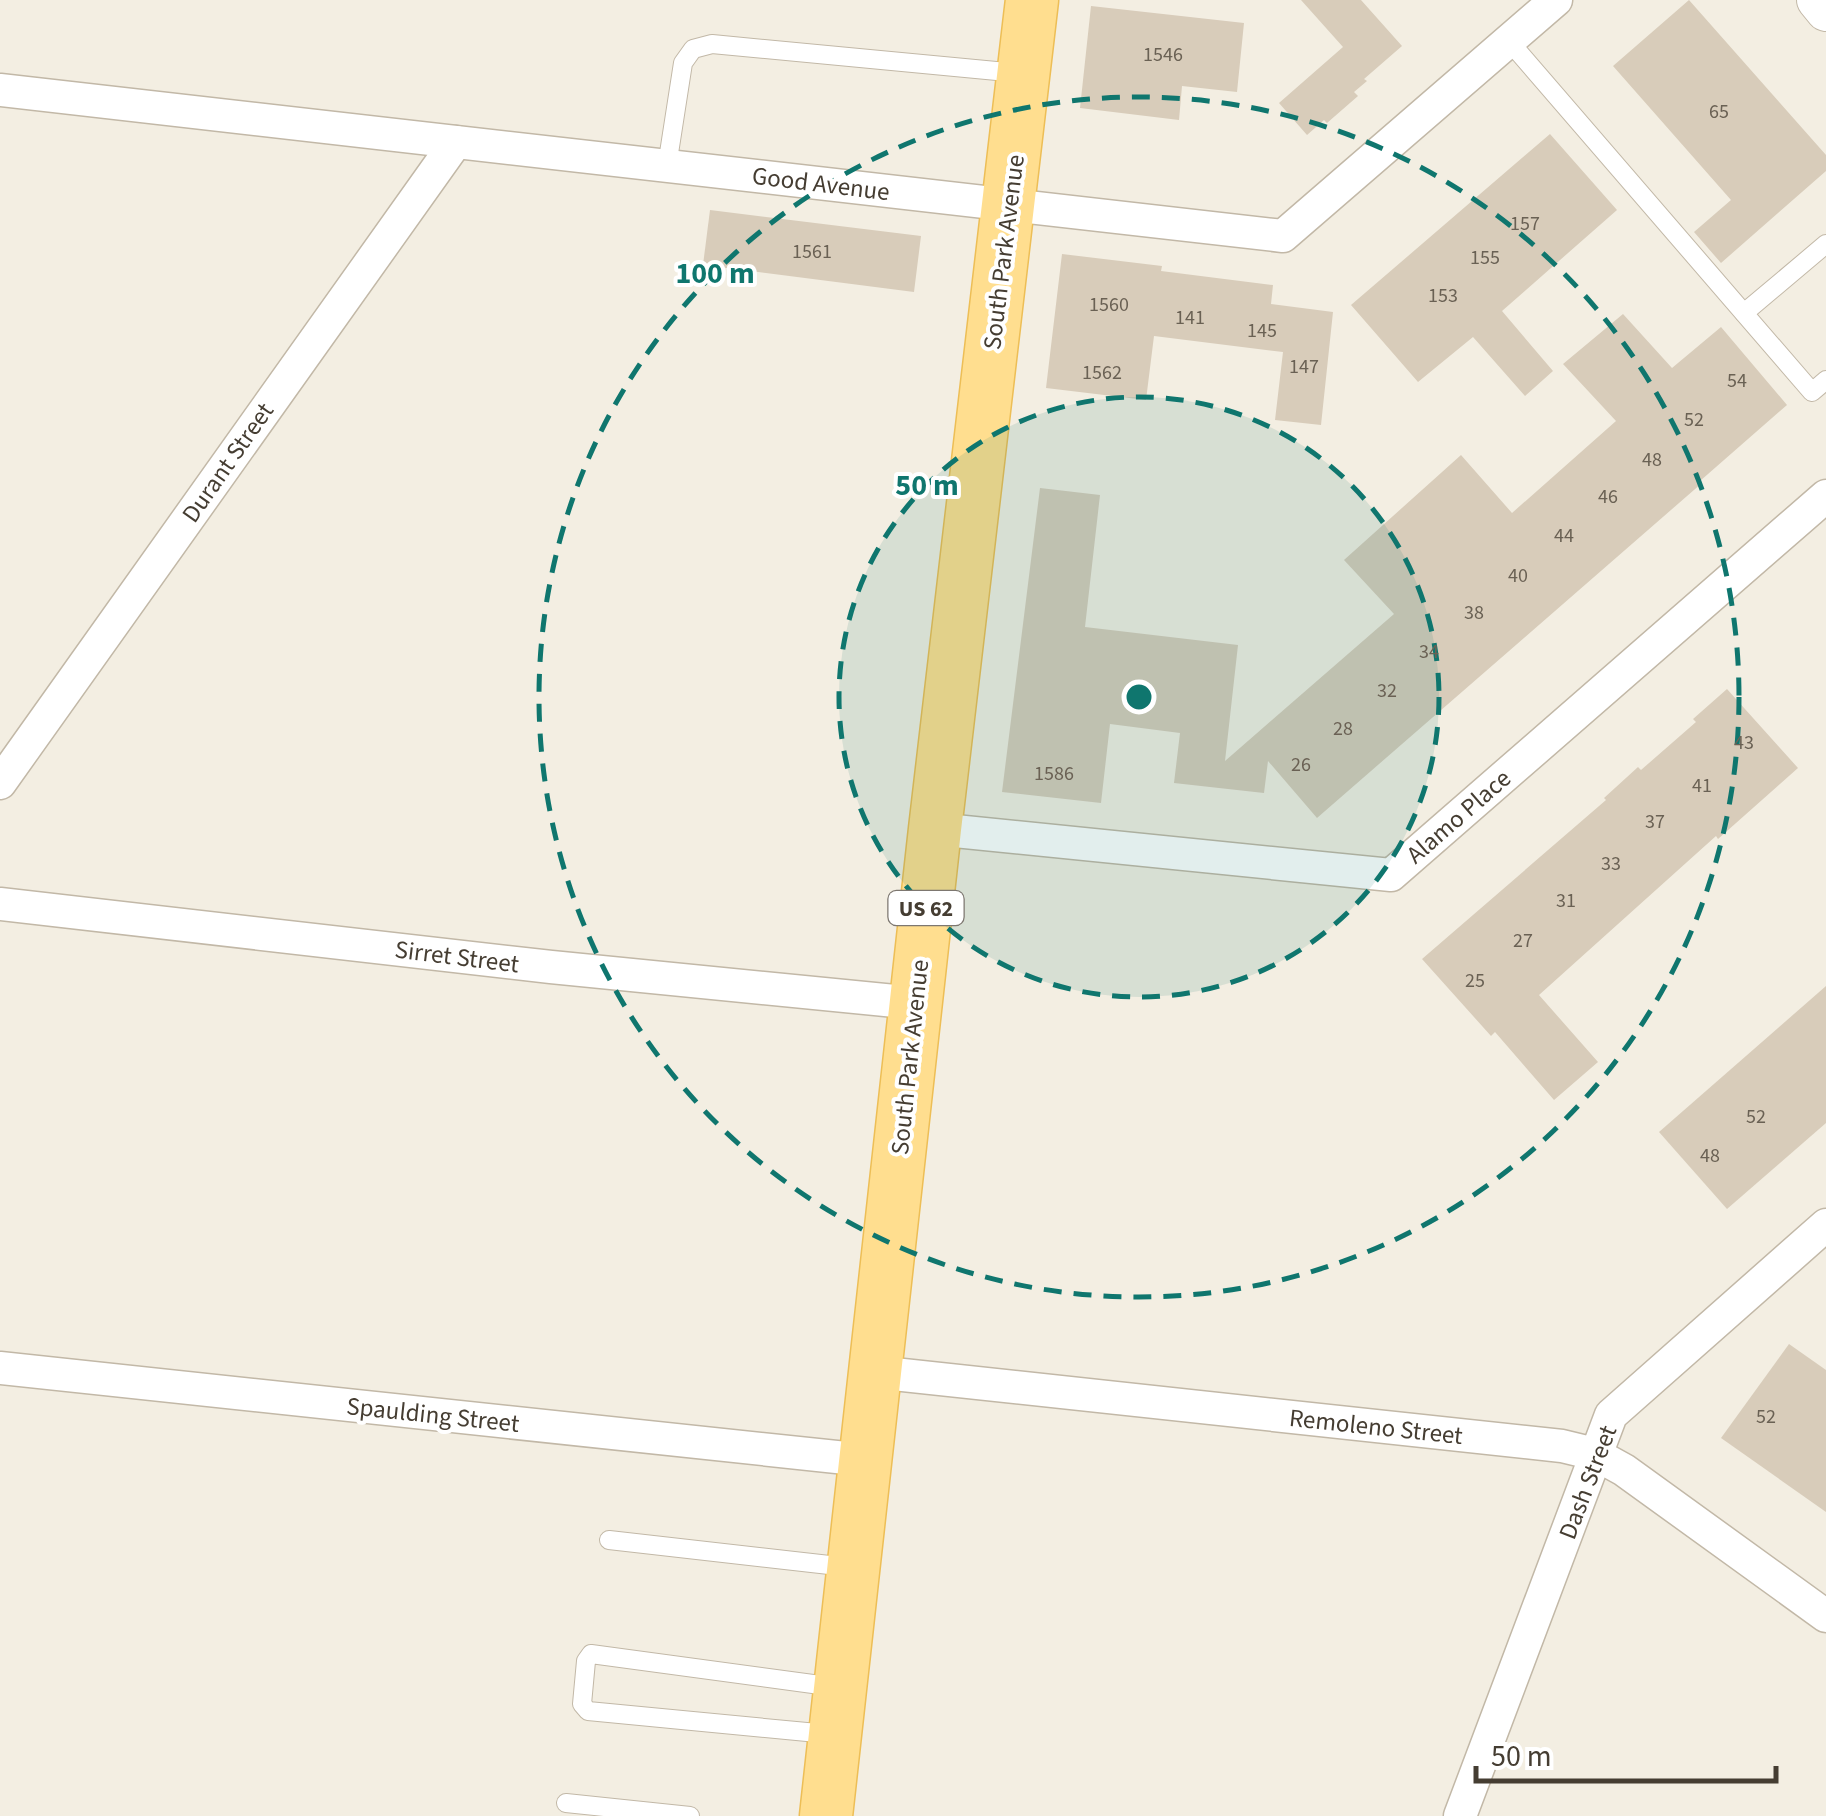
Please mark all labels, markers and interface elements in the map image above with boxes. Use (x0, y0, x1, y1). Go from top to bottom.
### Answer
house number: 1546 (1143, 41, 1183, 69)
house number: 65 (1709, 98, 1729, 126)
street label: South Park Avenue (974, 152, 1034, 352)
street label: Good Avenue (750, 158, 892, 210)
house number: 157 (1510, 210, 1540, 238)
house number: 1561 (792, 238, 832, 266)
house number: 155 (1470, 244, 1500, 272)
text: 100 m (675, 252, 755, 295)
house number: 153 (1428, 282, 1458, 310)
house number: 1560 (1089, 291, 1129, 319)
house number: 141 (1175, 304, 1205, 332)
house number: 145 (1247, 317, 1277, 345)
house number: 147 (1289, 353, 1319, 381)
house number: 1562 (1082, 359, 1122, 387)
house number: 54 (1727, 367, 1747, 395)
street label: Durant Street (173, 395, 283, 530)
house number: 52 (1684, 406, 1704, 434)
house number: 48 (1642, 446, 1662, 474)
text: 50 m (895, 464, 959, 507)
house number: 46 (1598, 483, 1618, 511)
house number: 44 (1554, 522, 1574, 550)
house number: 40 (1508, 562, 1528, 590)
house number: 38 (1464, 599, 1484, 627)
house number: 34 (1419, 638, 1439, 666)
house number: 32 (1377, 677, 1397, 705)
centre of rings (1121, 679, 1157, 715)
house number: 28 (1333, 715, 1353, 743)
house number: 43 (1734, 729, 1754, 757)
house number: 26 (1291, 751, 1311, 779)
house number: 1586 (1034, 760, 1074, 788)
street label: Alamo Place (1398, 761, 1519, 872)
house number: 41 (1692, 772, 1712, 800)
house number: 37 (1645, 808, 1665, 836)
house number: 33 (1601, 850, 1621, 878)
house number: 31 (1556, 887, 1576, 915)
road number: US 62 (888, 891, 964, 925)
house number: 27 (1513, 927, 1533, 955)
street label: Sirret Street (393, 932, 522, 983)
street label: South Park Avenue (882, 958, 938, 1157)
house number: 25 (1465, 967, 1485, 995)
house number: 52 (1746, 1103, 1766, 1131)
house number: 48 (1700, 1142, 1720, 1170)
street label: Spaulding Street (345, 1388, 522, 1442)
street label: Remoleno Street (1287, 1400, 1465, 1454)
house number: 52 (1756, 1403, 1776, 1431)
street label: Dash Street (1550, 1420, 1626, 1545)
scale bar (1476, 1721, 1776, 1783)
text: 50 m (1491, 1735, 1552, 1778)

